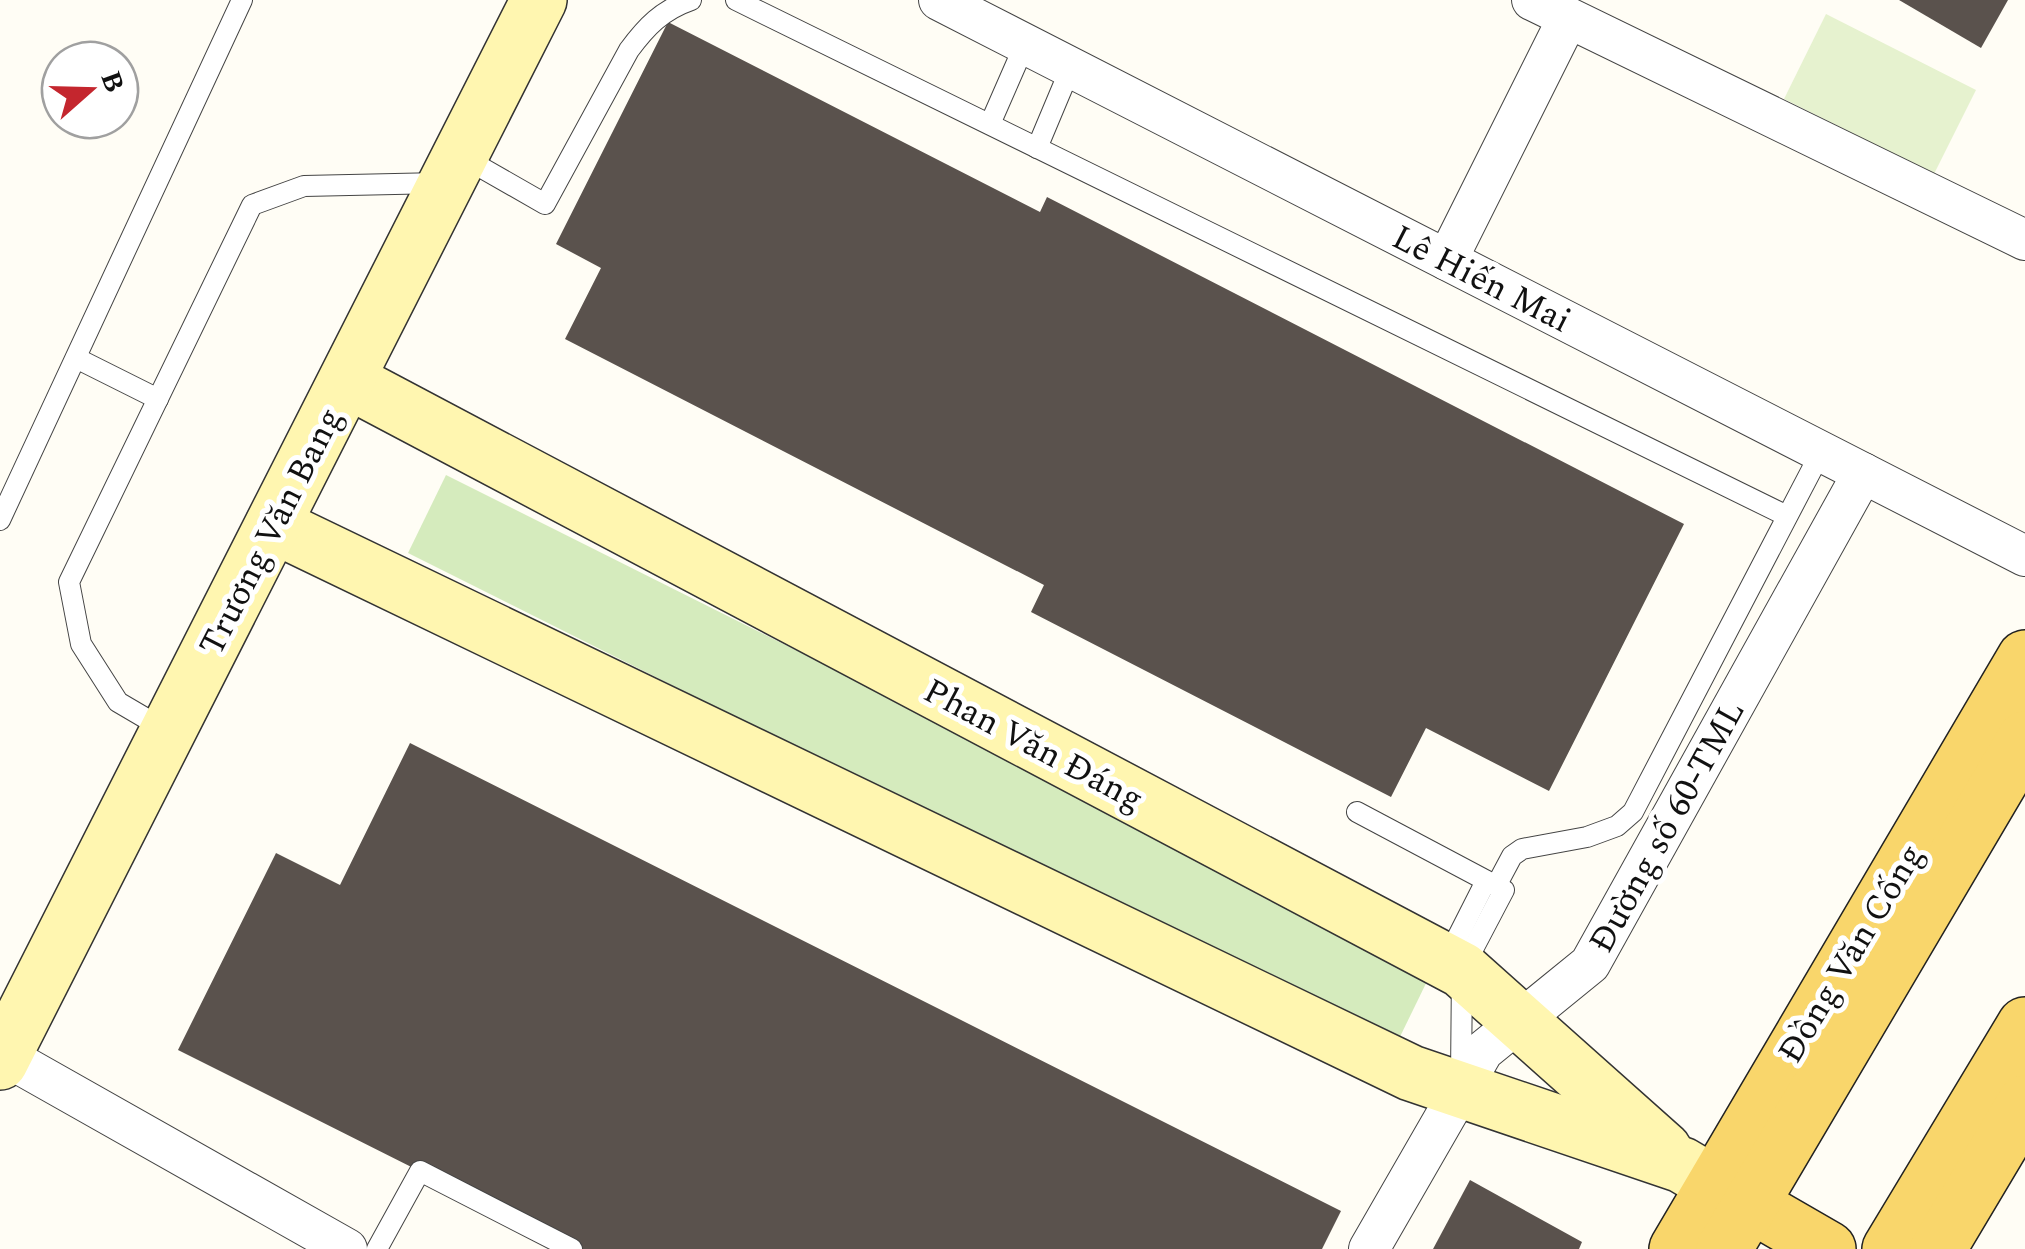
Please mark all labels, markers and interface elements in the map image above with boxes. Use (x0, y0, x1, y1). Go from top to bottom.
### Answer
north arrow (40, 40, 140, 140)
text: B (88, 65, 136, 99)
street label: Lê Hiến Mai (1382, 212, 1580, 347)
street label: Trương Văn Bang (186, 398, 357, 665)
street label: Phan Văn Đáng (914, 665, 1153, 826)
street label: Đường số 60-TML (1576, 690, 1759, 963)
street label: Đồng Văn Cống (1765, 834, 1938, 1074)

